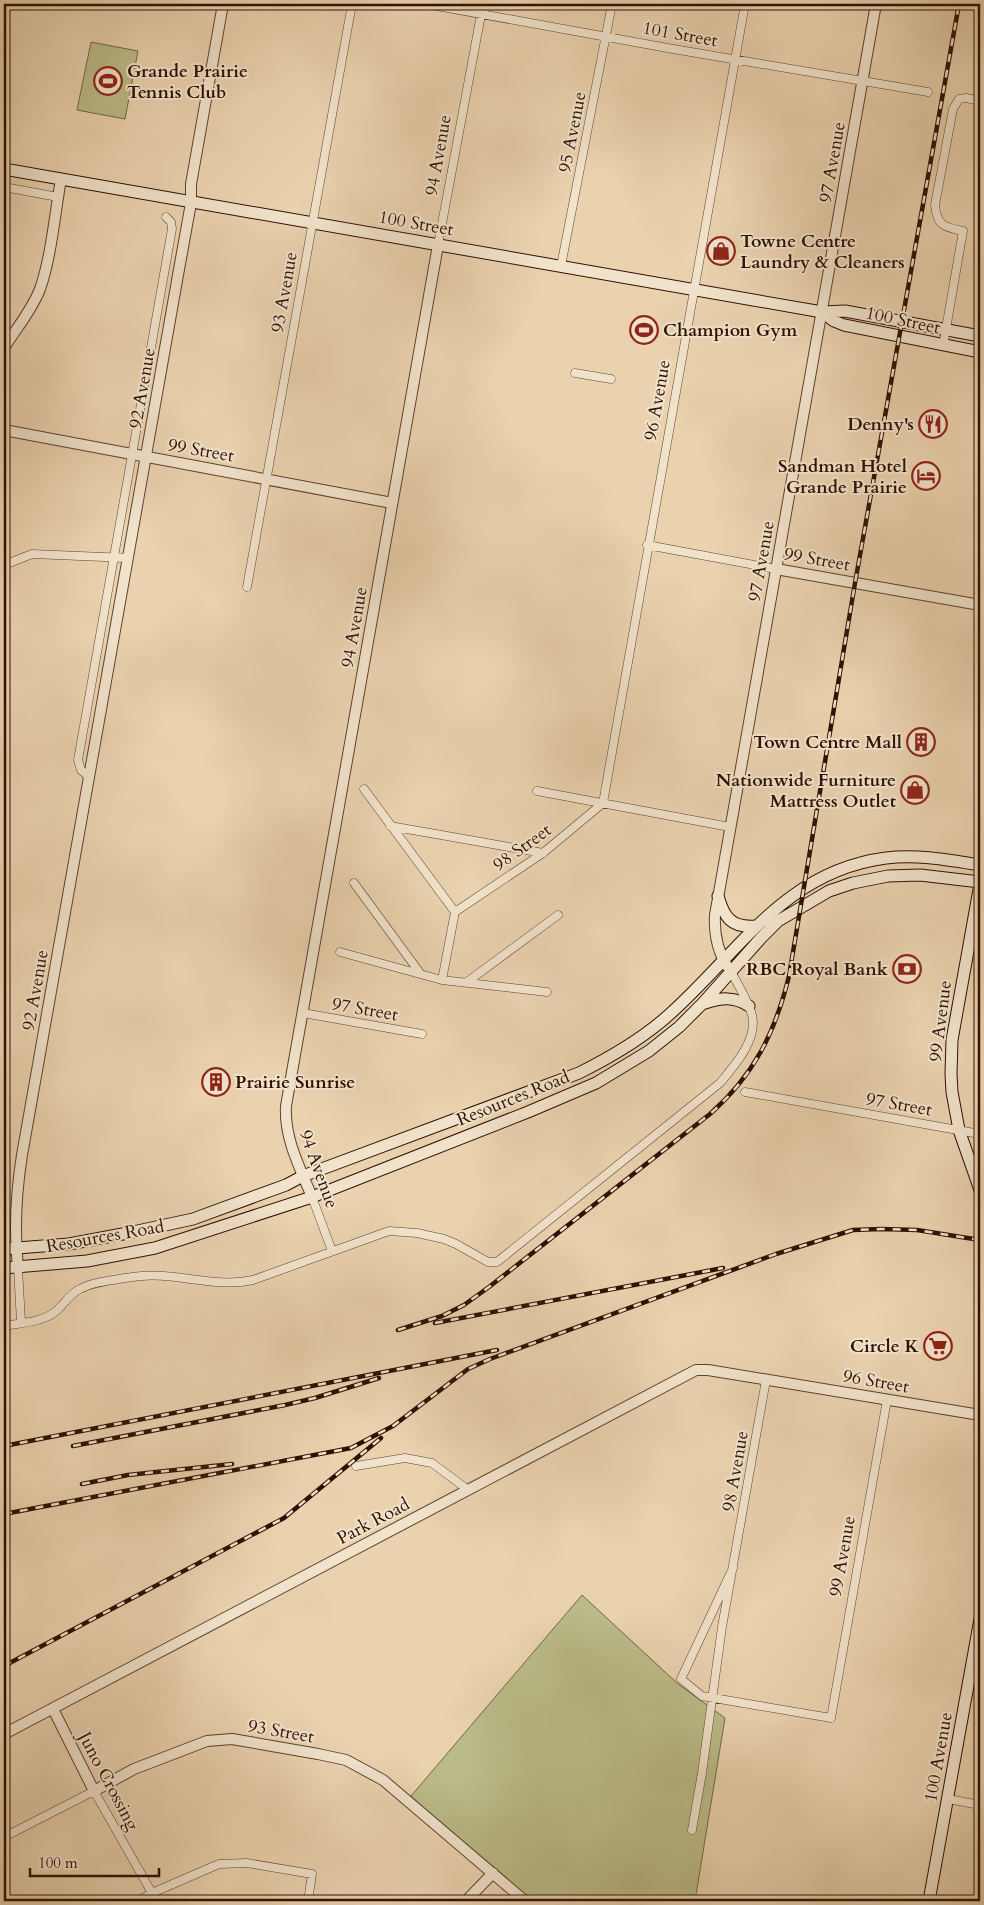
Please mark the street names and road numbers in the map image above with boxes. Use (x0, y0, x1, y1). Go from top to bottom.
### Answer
street label: 101 Street (640, 16, 720, 53)
street label: 95 Avenue (552, 90, 593, 175)
street label: 94 Avenue (419, 113, 458, 197)
street label: 97 Avenue (813, 120, 852, 204)
street label: 100 Street (376, 205, 456, 242)
street label: 93 Avenue (265, 250, 304, 334)
street label: 100 Street (863, 300, 943, 341)
street label: 92 Avenue (123, 346, 162, 430)
street label: 96 Avenue (638, 358, 677, 442)
street label: 99 Street (166, 432, 236, 469)
street label: 97 Avenue (742, 519, 781, 603)
street label: 99 Street (782, 541, 852, 578)
street label: 94 Avenue (335, 585, 374, 669)
street label: 98 Street (488, 818, 557, 877)
street label: 92 Avenue (16, 948, 55, 1032)
street label: 99 Avenue (923, 979, 958, 1063)
street label: 97 Street (330, 991, 400, 1028)
street label: Resources Road (453, 1064, 574, 1132)
street label: 97 Street (864, 1086, 934, 1123)
street label: 94 Avenue (293, 1127, 344, 1212)
street label: Resources Road (44, 1214, 167, 1259)
street label: 96 Street (841, 1363, 911, 1400)
street label: 98 Avenue (716, 1429, 755, 1513)
street label: Park Road (332, 1492, 414, 1551)
street label: 99 Avenue (823, 1514, 862, 1598)
street label: 100 Avenue (918, 1710, 959, 1804)
street label: 93 Street (246, 1713, 316, 1750)
street label: Juno Crossing (71, 1725, 145, 1836)

